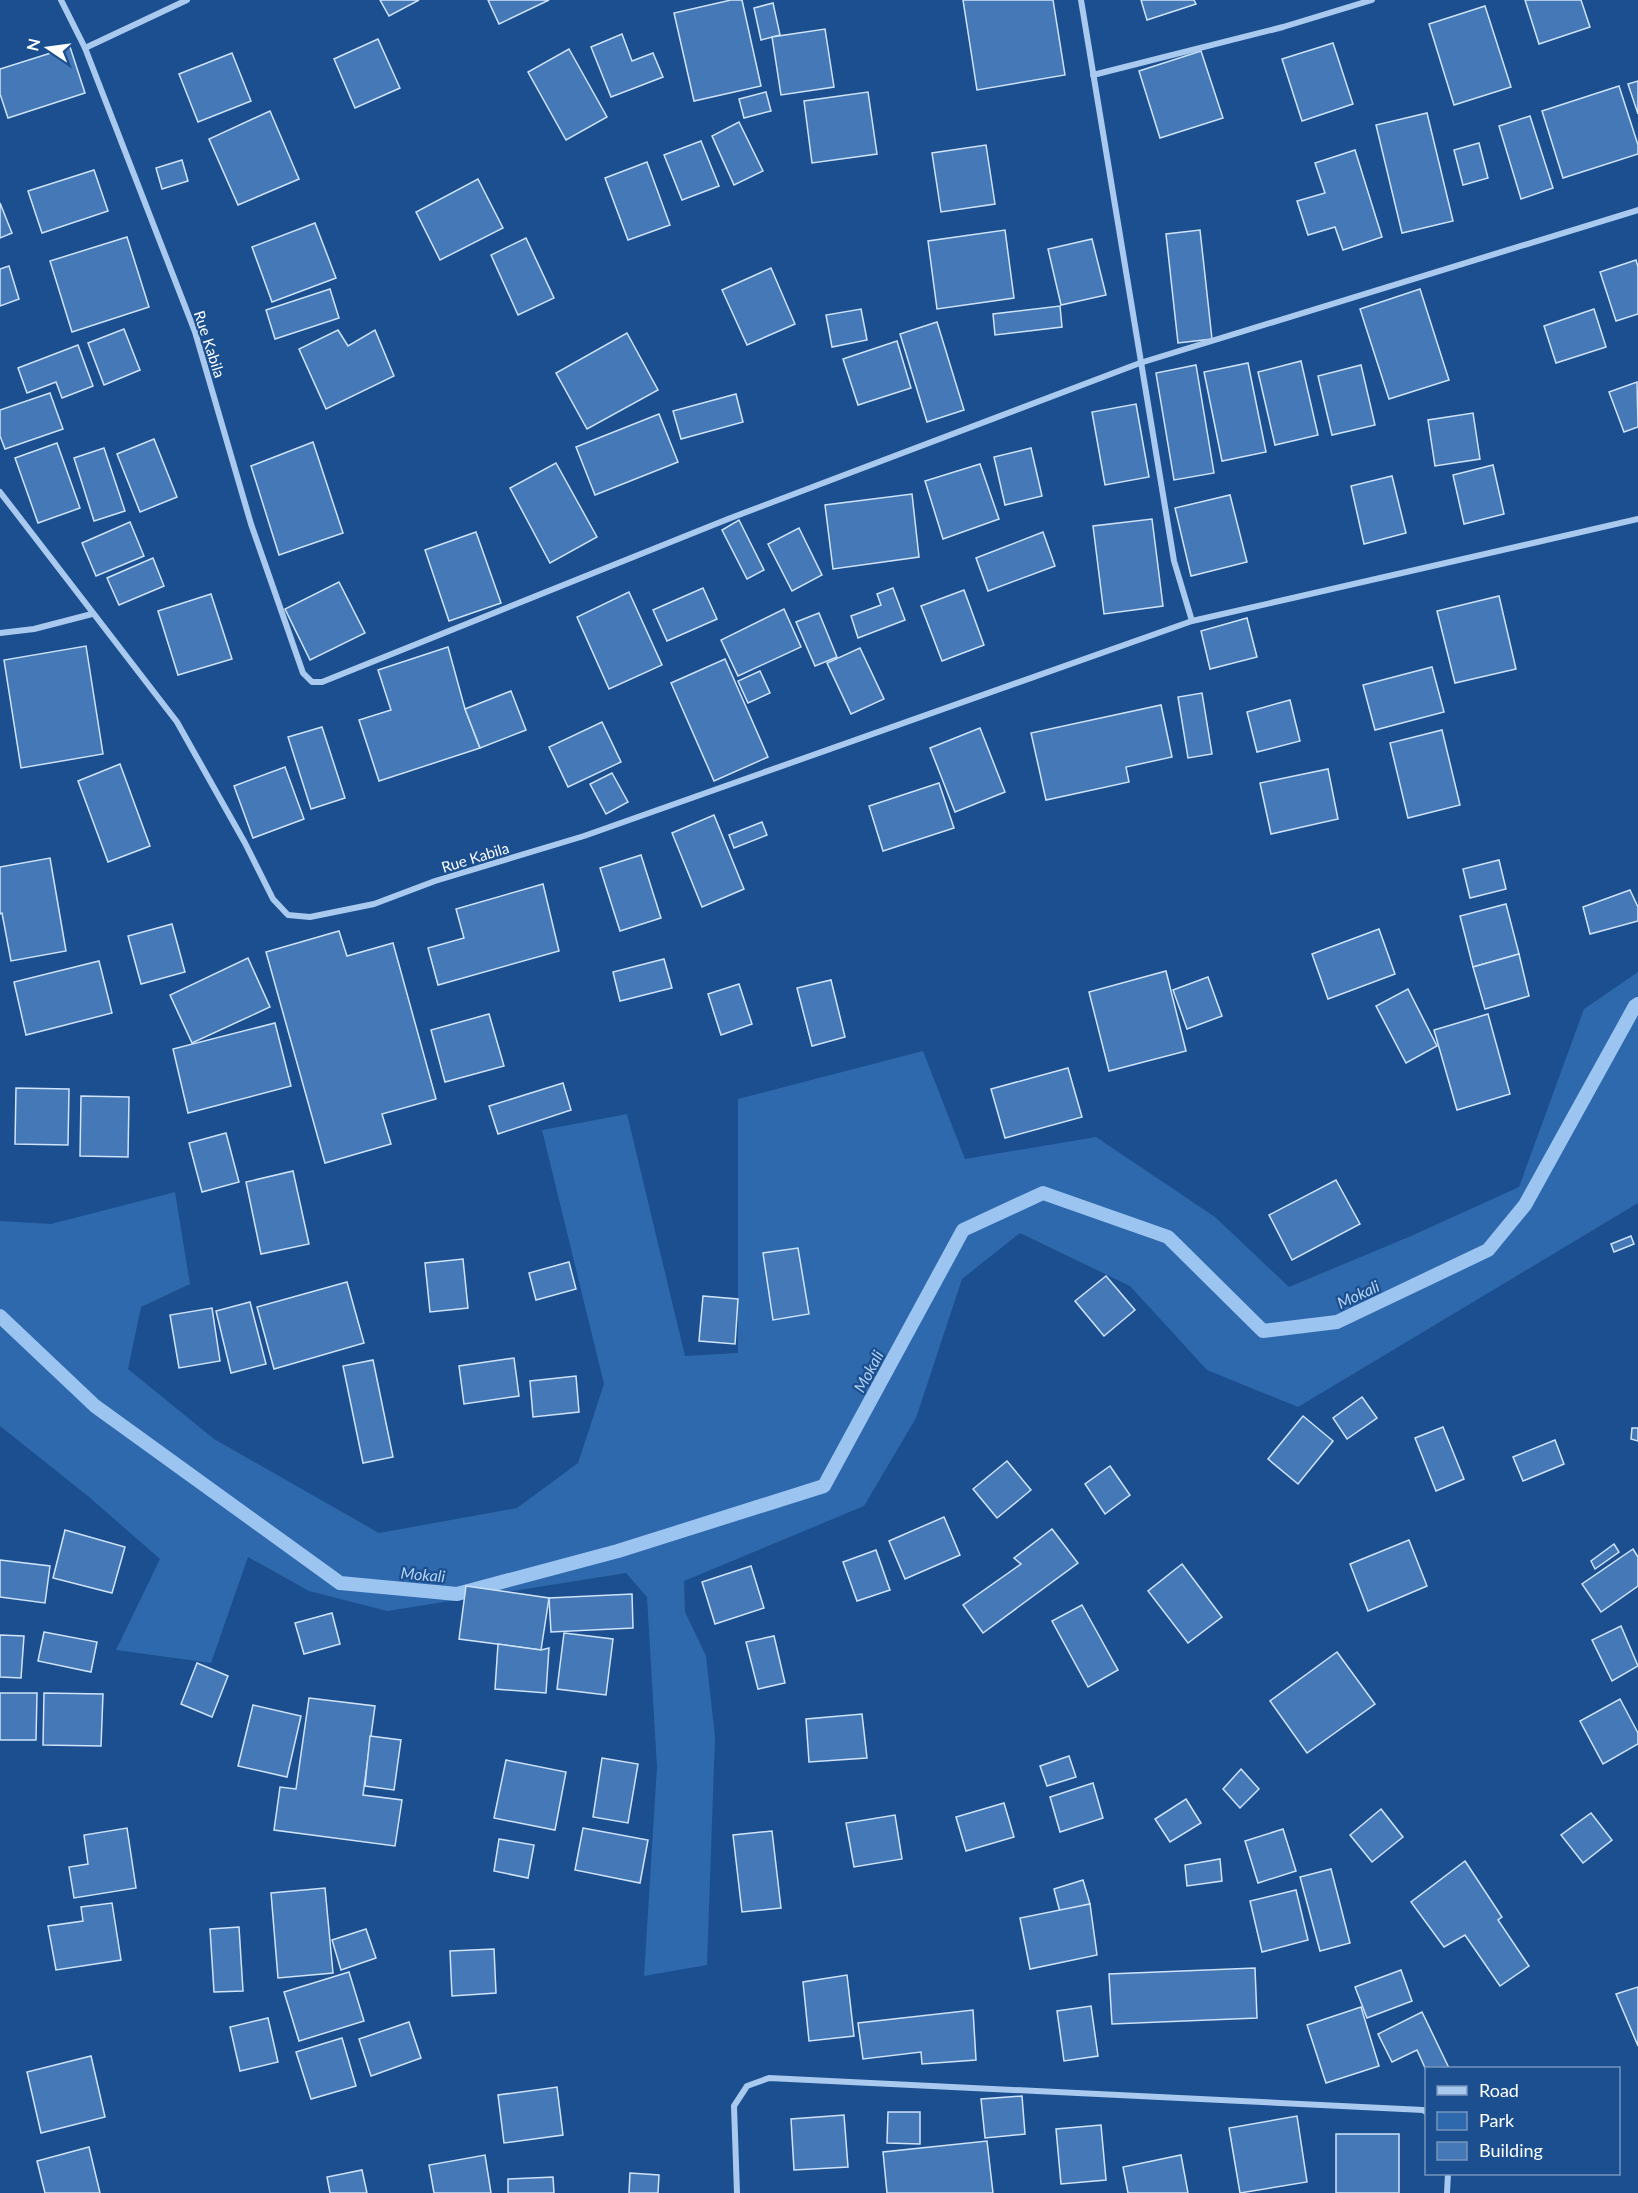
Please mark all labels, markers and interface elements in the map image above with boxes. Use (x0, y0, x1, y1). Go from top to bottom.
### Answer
north arrow (18, 18, 78, 78)
text: N (22, 36, 44, 53)
street label: Rue Kabila (191, 308, 229, 380)
street label: Rue Kabila (439, 838, 511, 876)
water label: Mokali (1334, 1276, 1382, 1312)
water label: Mokali (849, 1347, 887, 1395)
water label: Mokali (400, 1563, 446, 1585)
legend (1425, 2067, 1620, 2175)
text: Road (1479, 2079, 1519, 2101)
text: Park (1479, 2109, 1515, 2131)
text: Building (1479, 2139, 1543, 2161)

